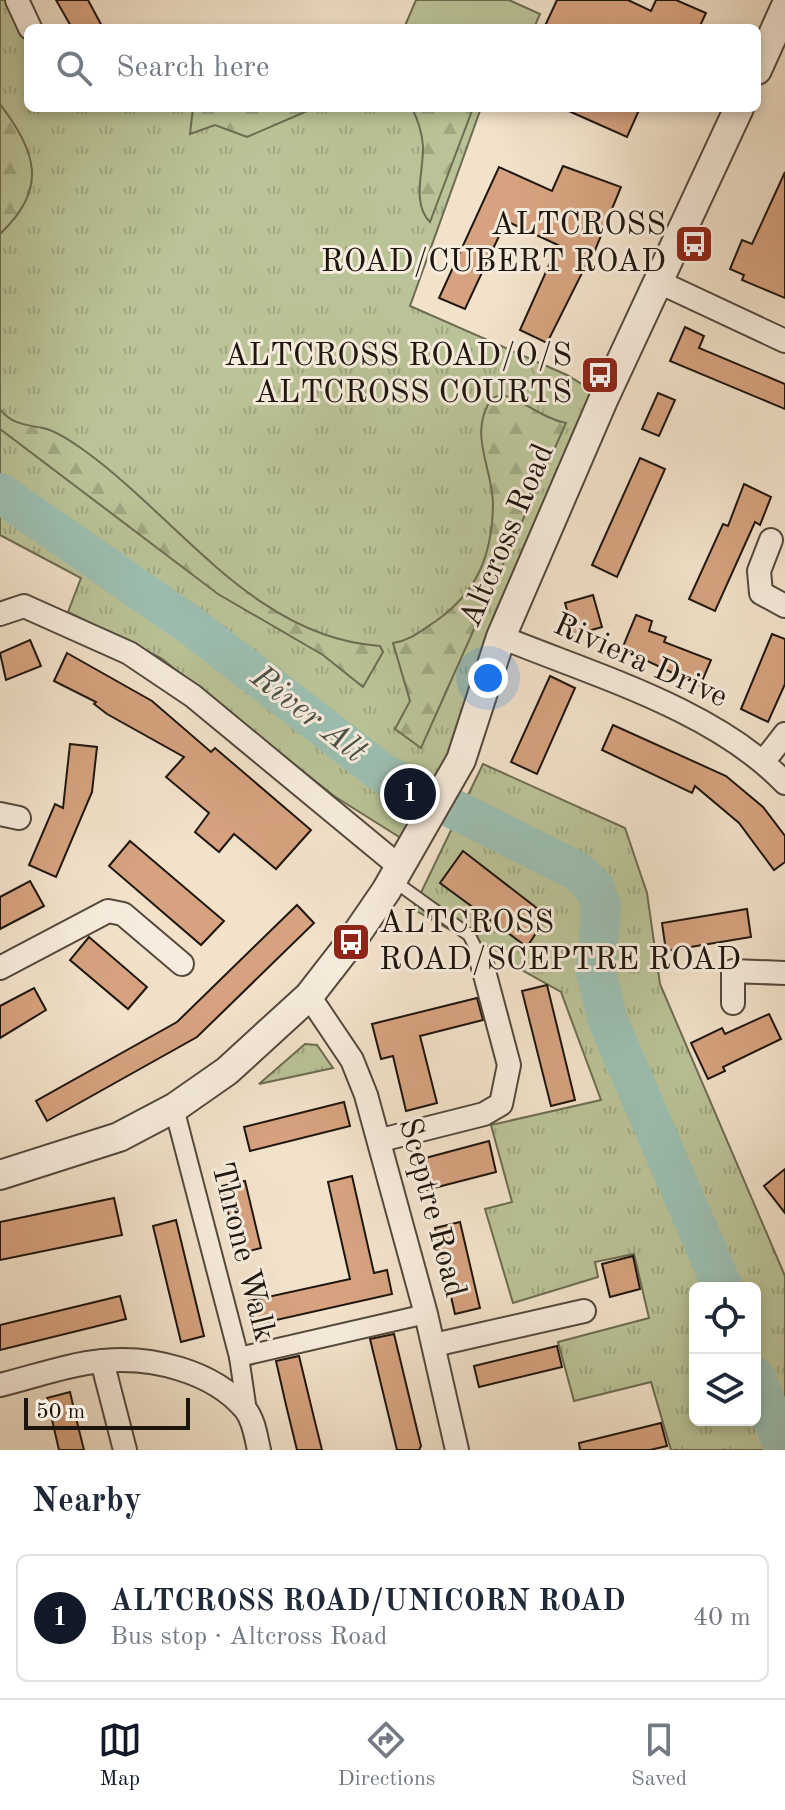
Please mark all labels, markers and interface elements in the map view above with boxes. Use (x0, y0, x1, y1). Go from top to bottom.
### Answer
search box (24, 24, 761, 112)
icon: search (52, 46, 96, 90)
text: Search here (116, 53, 270, 83)
place label: ALTCROSS ROAD/CUBERT ROAD (321, 210, 666, 279)
bus stop icon: ALTCROSS ROAD/CUBERT ROAD (673, 223, 715, 265)
place label: ALTCROSS ROAD/O/S ALTCROSS COURTS (224, 341, 572, 410)
bus stop icon: ALTCROSS ROAD/O/S ALTCROSS COURTS (579, 354, 621, 396)
street label: Altcross Road (455, 440, 561, 632)
street label: Riviera Drive (548, 609, 732, 715)
your location (468, 658, 508, 698)
water label: River Alt (243, 659, 372, 770)
pin: 1 (384, 764, 436, 824)
place label: ALTCROSS ROAD/SCEPTRE ROAD (379, 908, 741, 977)
bus stop icon: ALTCROSS ROAD/SCEPTRE ROAD (330, 921, 372, 963)
street label: Sceptre Road (392, 1115, 470, 1301)
street label: Throne Walk (204, 1159, 280, 1345)
map controls (689, 1282, 761, 1426)
button: locate (689, 1282, 761, 1354)
button: layers (689, 1354, 761, 1426)
scale bar (24, 1394, 190, 1430)
text: 50 m (36, 1401, 85, 1423)
text: Nearby (32, 1485, 142, 1519)
text: ALTCROSS ROAD/UNICORN ROAD (110, 1587, 626, 1617)
text: 1 (52, 1605, 68, 1631)
text: 40 m (693, 1605, 751, 1631)
text: Bus stop · Altcross Road (110, 1624, 388, 1650)
tab: Map (98, 1718, 142, 1793)
tab: Directions (338, 1718, 435, 1793)
tab: Saved (631, 1718, 687, 1793)

